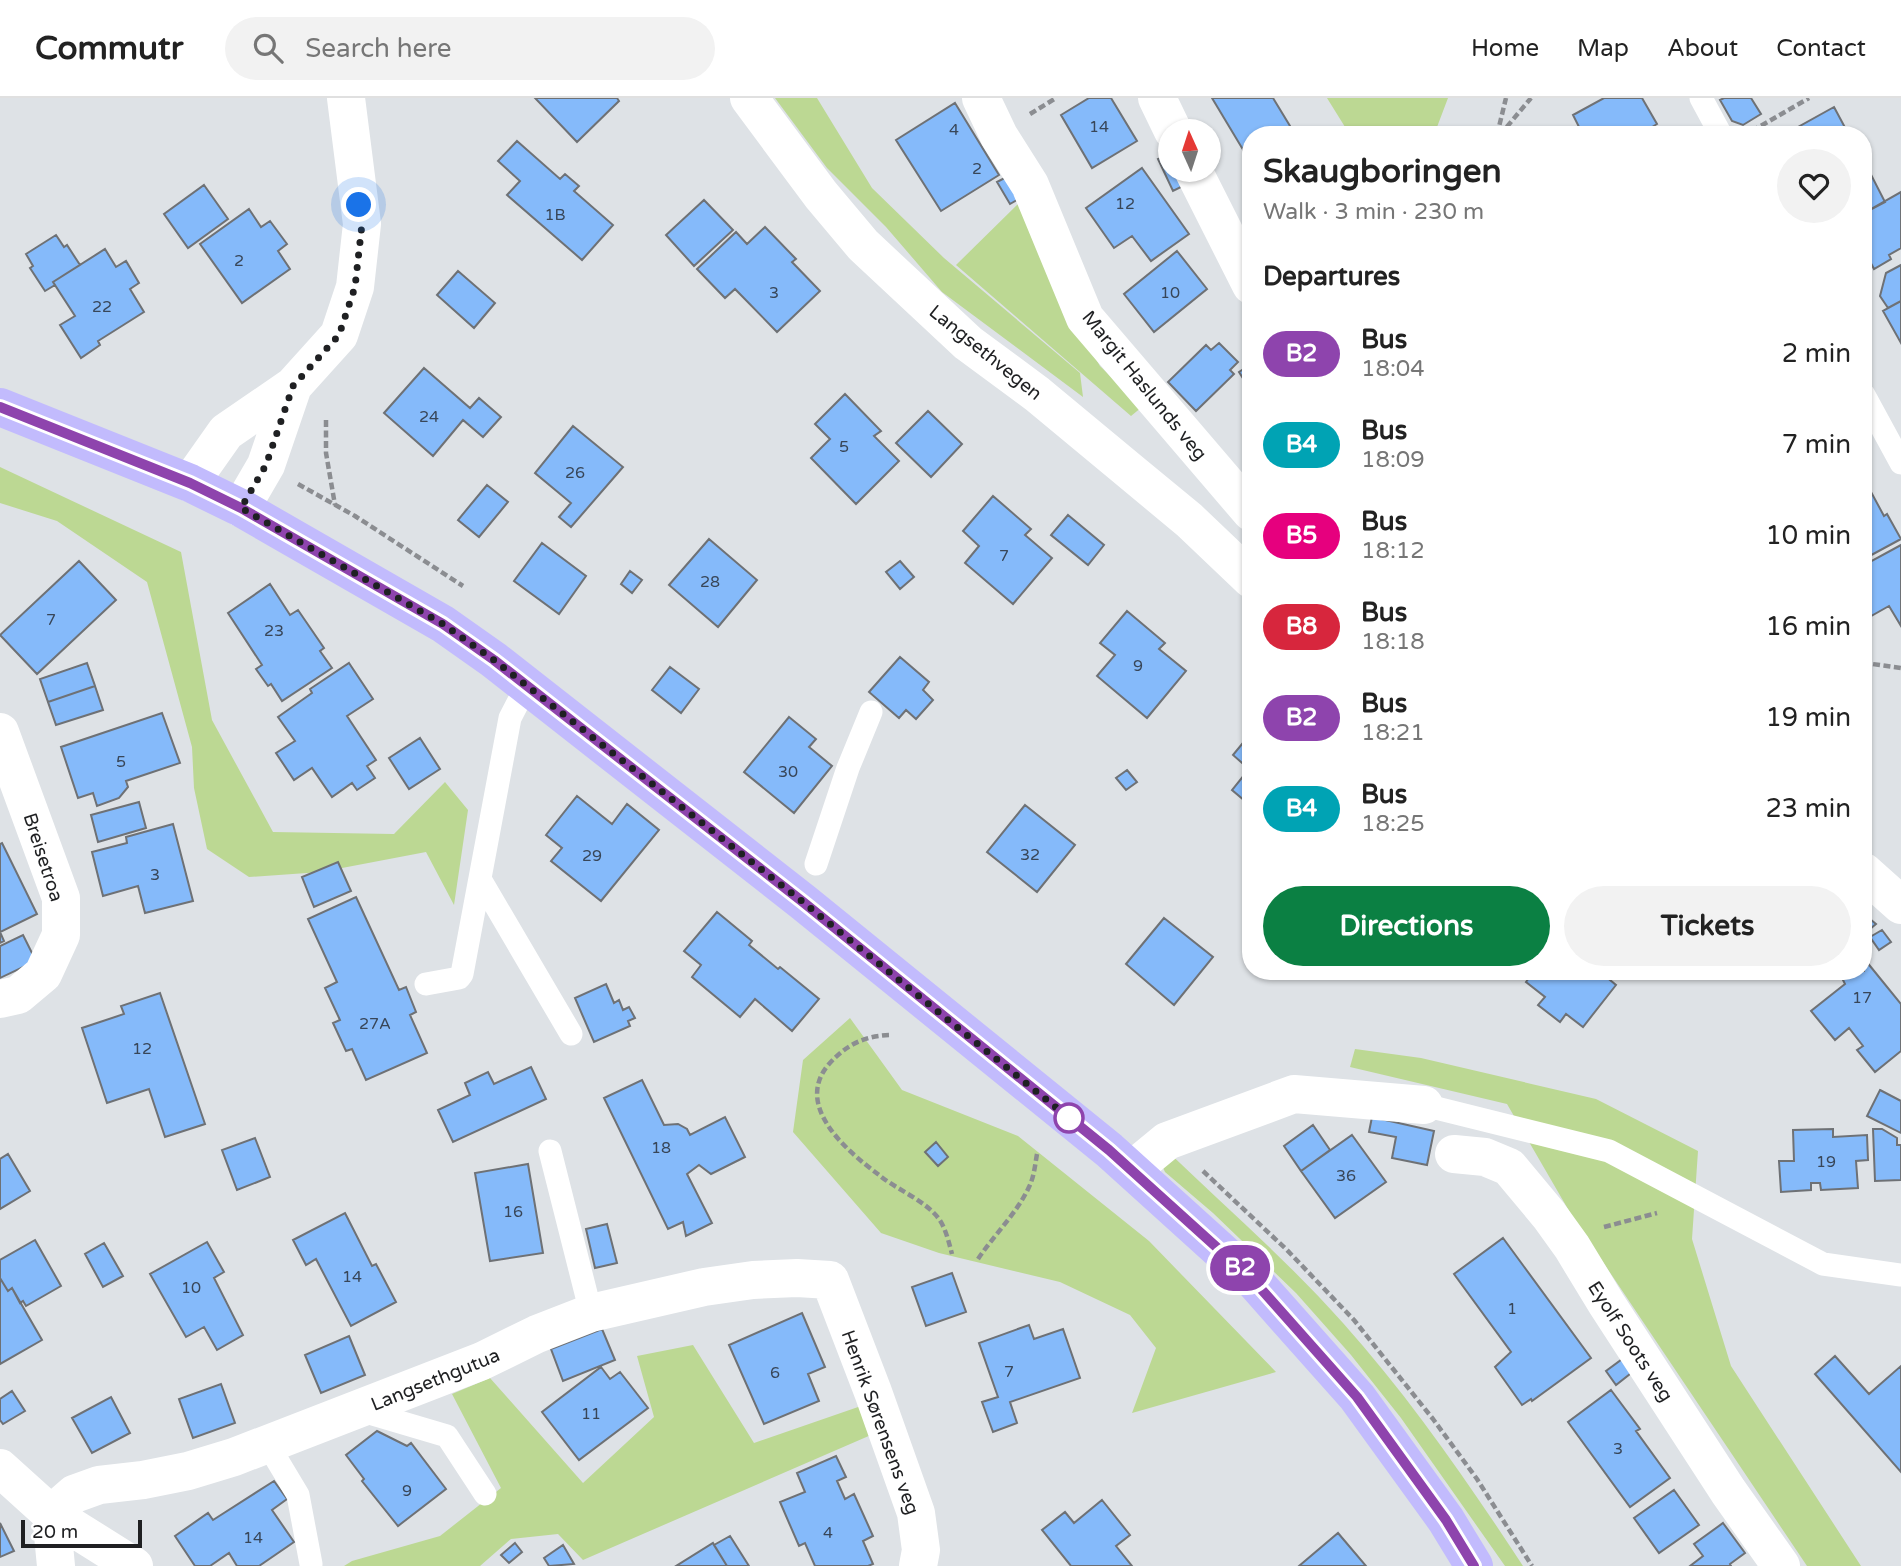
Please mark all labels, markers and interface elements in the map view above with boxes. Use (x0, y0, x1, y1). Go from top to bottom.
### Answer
search box (225, 17, 715, 80)
text: Commutr (35, 29, 183, 68)
icon: search (249, 29, 287, 67)
text: Search here (305, 33, 451, 64)
text: Home (1471, 34, 1539, 63)
text: Map (1577, 34, 1629, 63)
text: About (1667, 34, 1738, 63)
text: Contact (1776, 34, 1866, 63)
house number: 14 (1089, 117, 1109, 137)
north arrow (1158, 119, 1222, 182)
map controls (1158, 119, 1221, 182)
house number: 4 (949, 120, 959, 140)
button: heart (1777, 149, 1851, 223)
text: Skaugboringen (1263, 152, 1502, 191)
house number: 2 (972, 159, 982, 179)
your location (341, 187, 376, 222)
house number: 12 (1115, 194, 1135, 214)
text: Walk · 3 min · 230 m (1263, 198, 1484, 226)
house number: 1B (544, 205, 566, 225)
house number: 2 (234, 251, 244, 271)
text: Departures (1263, 261, 1400, 292)
house number: 3 (769, 283, 779, 303)
house number: 10 (1160, 283, 1180, 303)
house number: 22 (92, 297, 112, 317)
street label: Langsethvegen (925, 301, 1046, 405)
street label: Margit Haslunds veg (1077, 307, 1211, 465)
text: Bus (1361, 324, 1407, 355)
text: 2 min (1782, 338, 1851, 369)
text: B2 (1286, 339, 1317, 368)
text: 18:04 (1361, 355, 1425, 383)
house number: 24 (419, 407, 439, 427)
text: Bus (1361, 415, 1407, 446)
text: 7 min (1782, 429, 1851, 460)
text: B4 (1286, 430, 1317, 459)
house number: 5 (839, 437, 849, 457)
text: 18:09 (1361, 446, 1425, 474)
house number: 26 (565, 463, 585, 483)
text: Bus (1361, 506, 1407, 537)
text: 10 min (1765, 520, 1851, 551)
text: B5 (1286, 521, 1317, 550)
text: 18:12 (1361, 537, 1425, 565)
house number: 7 (999, 546, 1009, 566)
house number: 28 (700, 572, 720, 592)
text: Bus (1361, 597, 1407, 628)
house number: 7 (46, 610, 56, 630)
text: 16 min (1765, 611, 1851, 642)
text: B8 (1286, 612, 1317, 641)
house number: 23 (264, 621, 284, 641)
text: 18:18 (1361, 628, 1425, 656)
house number: 9 (1133, 656, 1143, 676)
text: Bus (1361, 688, 1407, 719)
text: 19 min (1765, 702, 1851, 733)
text: B2 (1286, 703, 1317, 732)
text: 18:21 (1361, 719, 1425, 747)
house number: 5 (116, 752, 126, 772)
house number: 30 (778, 762, 798, 782)
text: Bus (1361, 779, 1407, 810)
text: 23 min (1765, 793, 1851, 824)
text: B4 (1286, 794, 1317, 823)
street label: Breisetroa (18, 810, 68, 904)
text: 18:25 (1361, 810, 1425, 838)
house number: 32 (1020, 845, 1040, 865)
house number: 29 (582, 846, 602, 866)
house number: 3 (150, 865, 160, 885)
button: Directions (1263, 886, 1550, 966)
button: Tickets (1564, 886, 1851, 966)
house number: 17 (1852, 988, 1872, 1008)
house number: 27A (359, 1014, 391, 1034)
house number: 12 (132, 1039, 152, 1059)
unlabelled marker (1054, 1103, 1084, 1133)
house number: 18 (651, 1138, 671, 1158)
house number: 19 (1816, 1152, 1836, 1172)
house number: 36 (1336, 1166, 1356, 1186)
house number: 16 (503, 1202, 523, 1222)
line badge: B2 (1208, 1245, 1272, 1291)
text: B2 (1224, 1253, 1256, 1282)
house number: 14 (342, 1267, 362, 1287)
street label: Eyolf Soots veg (1583, 1277, 1677, 1406)
house number: 10 (181, 1278, 201, 1298)
house number: 1 (1507, 1299, 1517, 1319)
street label: Henrik Sørensens veg (836, 1327, 924, 1517)
street label: Langsethgutua (368, 1344, 503, 1416)
house number: 7 (1004, 1362, 1014, 1382)
house number: 6 (770, 1363, 780, 1383)
house number: 11 (581, 1404, 601, 1424)
house number: 3 (1613, 1439, 1623, 1459)
house number: 9 (402, 1481, 412, 1501)
scale bar (21, 1517, 142, 1549)
text: 20 m (32, 1521, 78, 1543)
house number: 4 (823, 1523, 833, 1543)
house number: 14 (243, 1528, 263, 1548)

